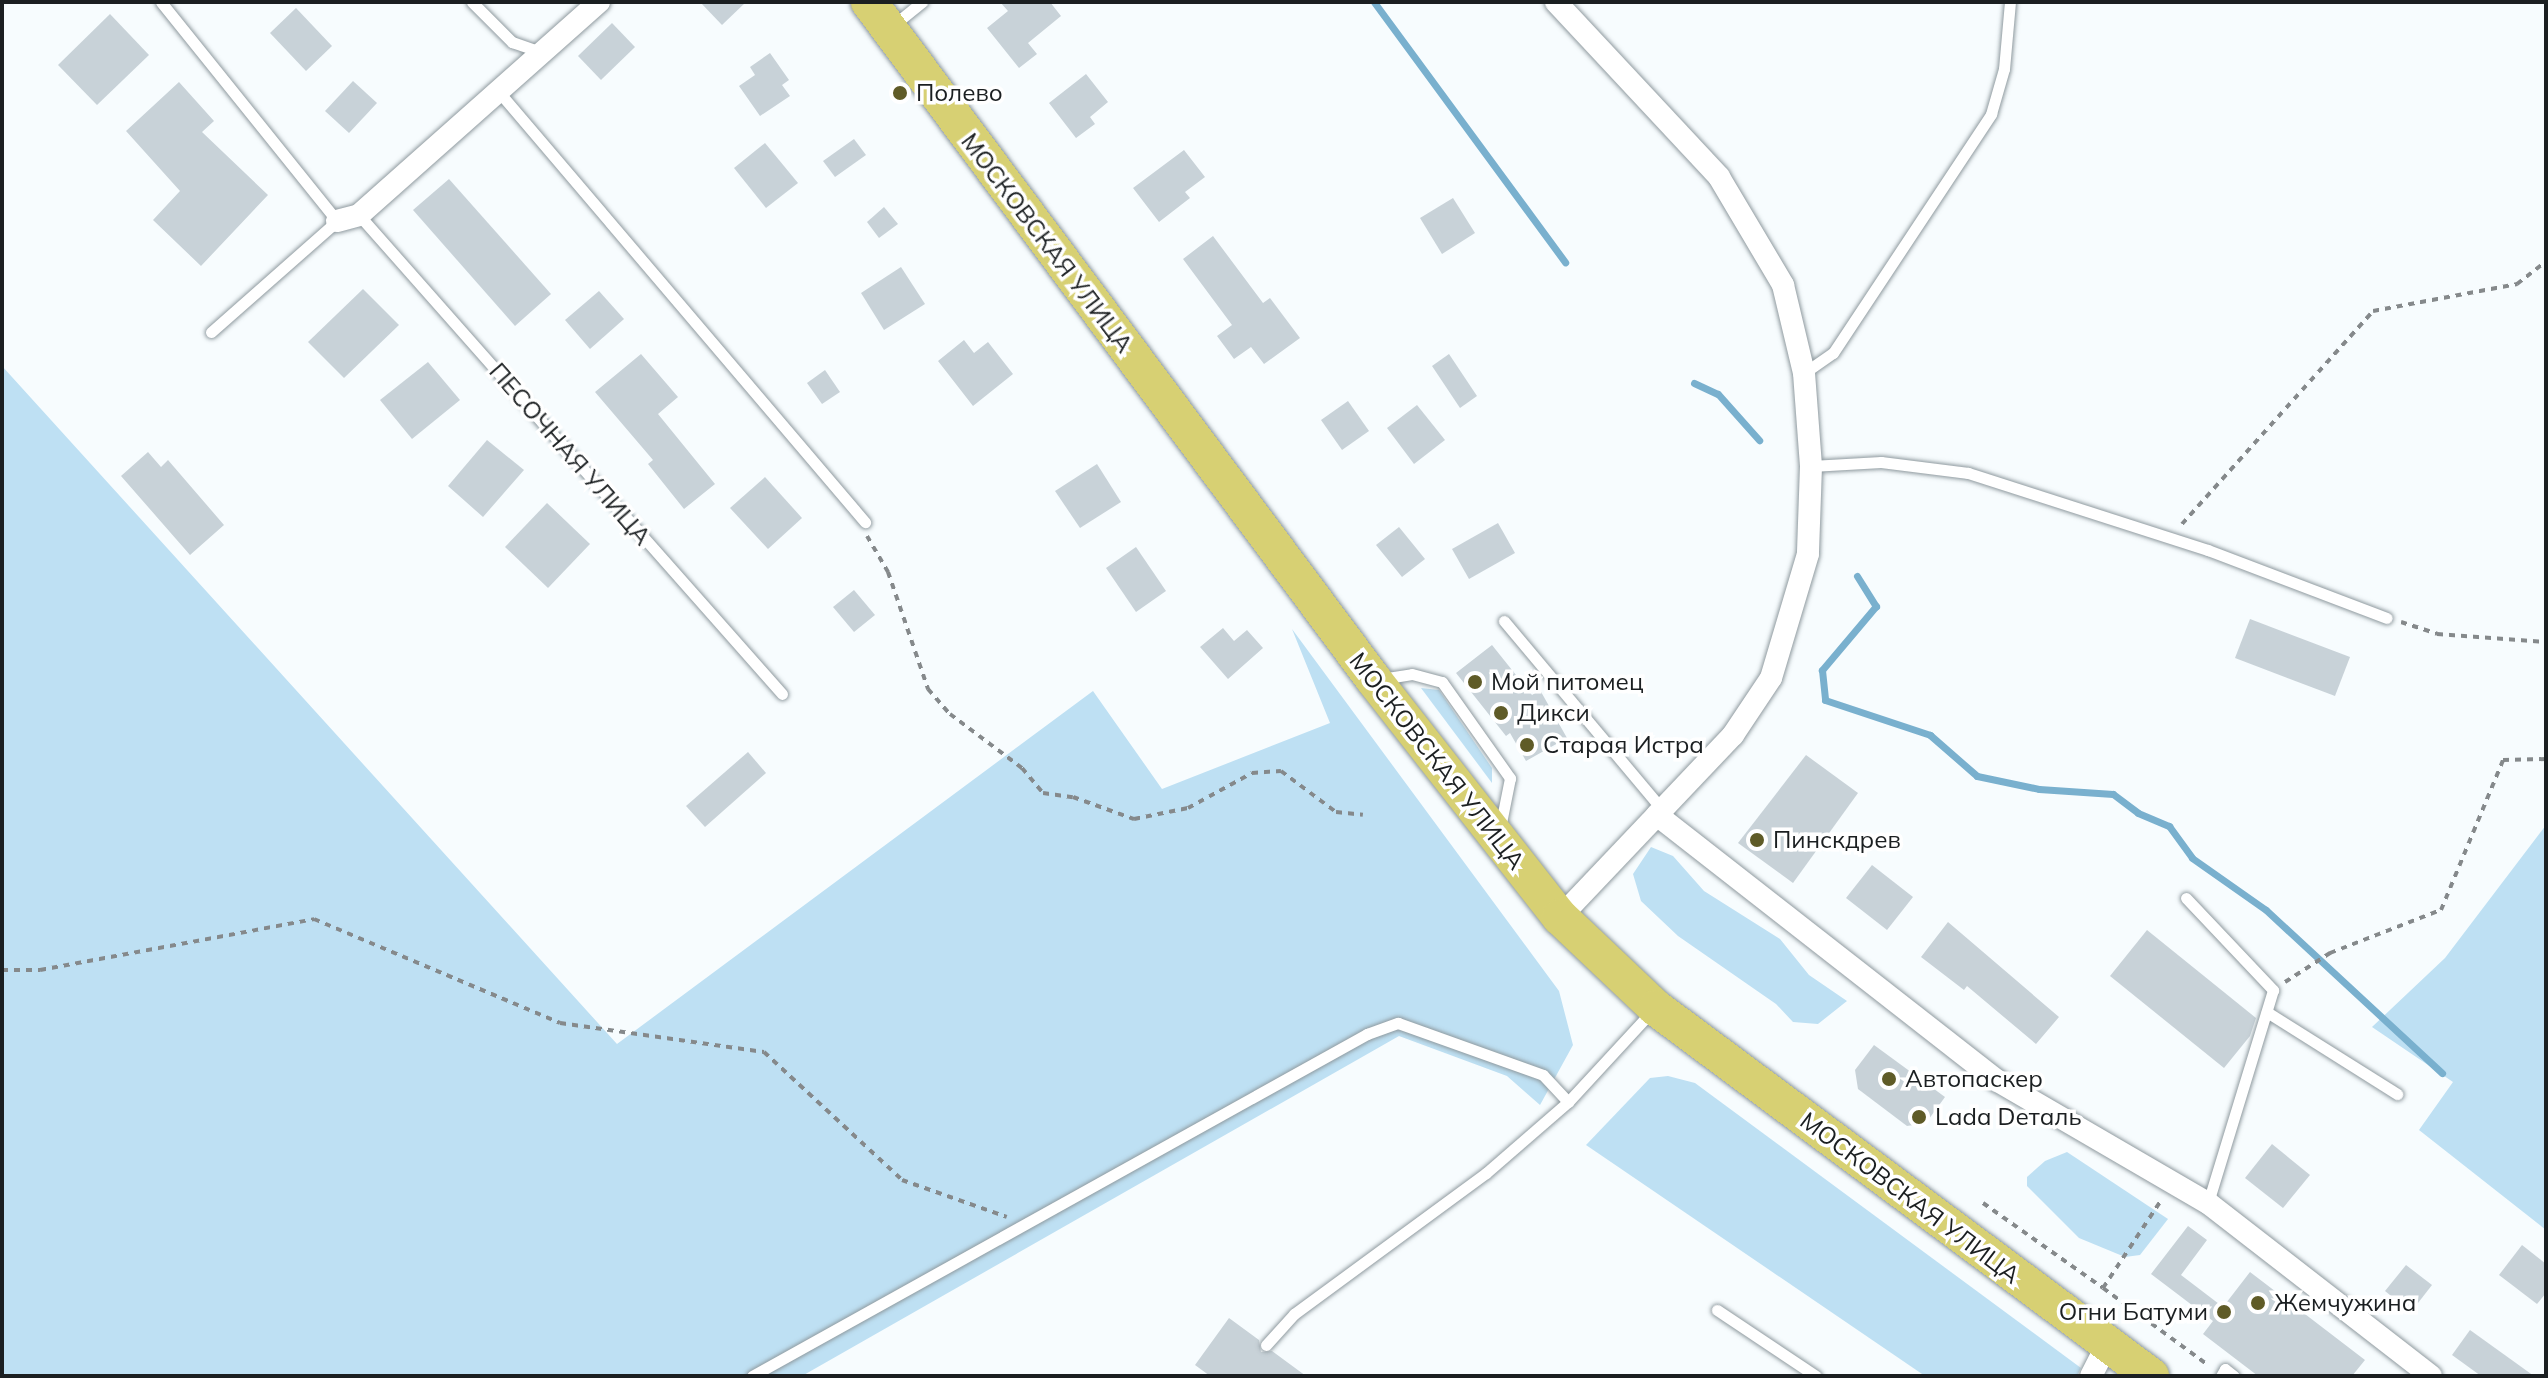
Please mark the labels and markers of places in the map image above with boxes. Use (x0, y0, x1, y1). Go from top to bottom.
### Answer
place label: Полево (916, 79, 1003, 107)
marker: Полево (891, 84, 909, 102)
place label: Мой питомец (1491, 668, 1644, 696)
marker: Мой питомец (1466, 673, 1484, 691)
place label: Дикси (1517, 699, 1590, 727)
marker: Дикси (1492, 704, 1510, 722)
place label: Старая Истра (1543, 731, 1704, 759)
marker: Старая Истра (1518, 736, 1536, 754)
place label: Пинскдрев (1773, 826, 1901, 854)
marker: Пинскдрев (1748, 831, 1766, 849)
place label: Автопаскер (1905, 1065, 2043, 1093)
marker: Автопаскер (1880, 1070, 1898, 1088)
place label: Lada Dеталь (1935, 1103, 2082, 1131)
marker: Lada Dеталь (1910, 1108, 1928, 1126)
place label: Жемчужина (2274, 1289, 2416, 1317)
marker: Жемчужина (2249, 1294, 2267, 1312)
place label: Огни Батуми (2059, 1298, 2208, 1326)
marker: Огни Батуми (2215, 1303, 2233, 1321)

